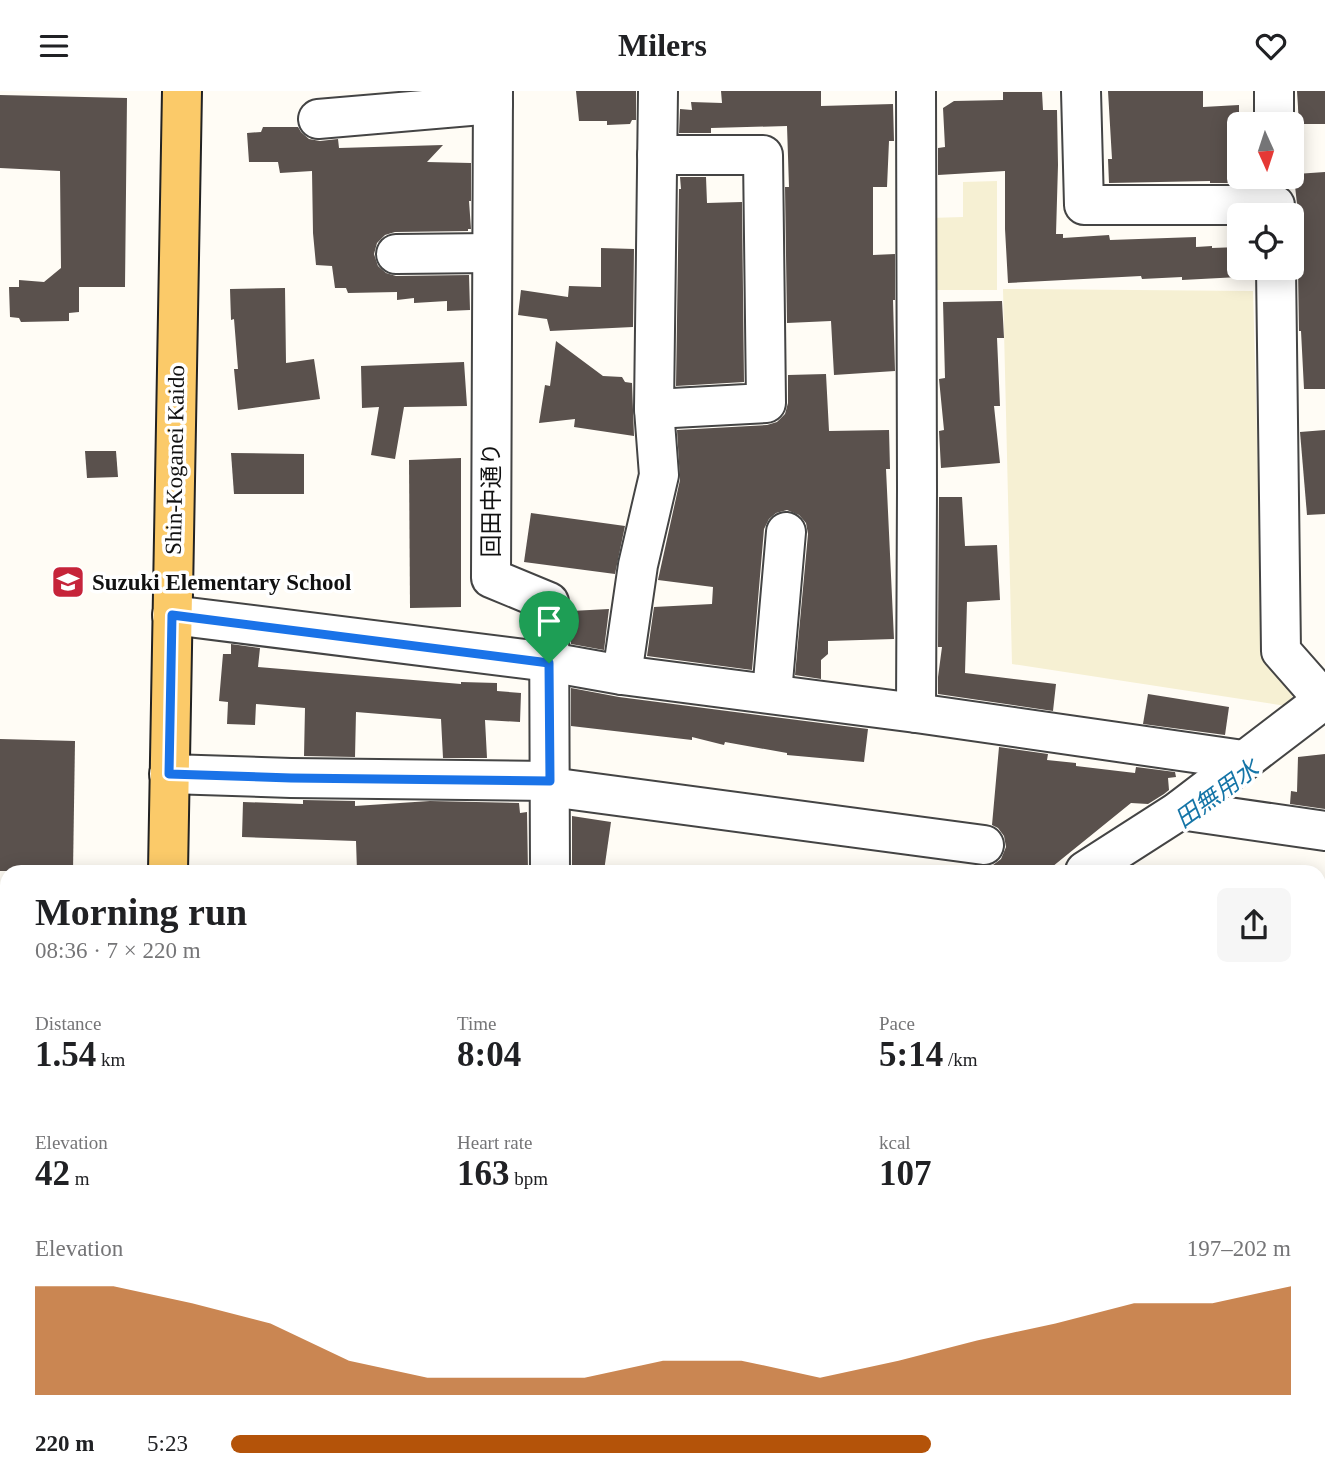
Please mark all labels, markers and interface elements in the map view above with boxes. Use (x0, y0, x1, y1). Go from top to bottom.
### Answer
icon: menu (35, 27, 73, 65)
text: Milers (618, 27, 707, 63)
icon: heart (1252, 27, 1290, 65)
north arrow (1227, 112, 1304, 189)
map controls (1227, 112, 1304, 280)
button: locate (1227, 203, 1304, 280)
street label: Shin-Koganei Kaido (161, 365, 189, 555)
street label: 回田中通り (479, 443, 504, 558)
school or university icon: Suzuki Elementary School (49, 563, 87, 601)
place label: Suzuki Elementary School (92, 570, 351, 595)
pin (519, 591, 579, 663)
icon: arrive (530, 602, 568, 640)
water label: 田無用水 (1171, 754, 1266, 833)
button: share (1217, 888, 1291, 962)
text: Morning run (35, 891, 247, 933)
text: 08:36 · 7 × 220 m (35, 938, 201, 963)
text: Distance (35, 1013, 101, 1034)
text: Time (457, 1013, 496, 1034)
text: Pace (879, 1013, 915, 1034)
text: 1.54 (35, 1035, 96, 1074)
text: 8:04 (457, 1035, 521, 1074)
text: 5:14 (879, 1035, 943, 1074)
text: km (96, 1049, 125, 1070)
text: /km (943, 1049, 977, 1070)
text: Elevation (35, 1132, 108, 1153)
text: Heart rate (457, 1132, 532, 1153)
text: kcal (879, 1132, 911, 1153)
text: 42 (35, 1154, 70, 1193)
text: 163 (457, 1154, 510, 1193)
text: 107 (879, 1154, 932, 1193)
text: m (70, 1168, 90, 1189)
text: bpm (510, 1168, 548, 1189)
text: Elevation (35, 1236, 123, 1261)
text: 197–202 m (1187, 1236, 1291, 1261)
text: 220 m (35, 1431, 94, 1456)
text: 5:23 (147, 1431, 188, 1456)

